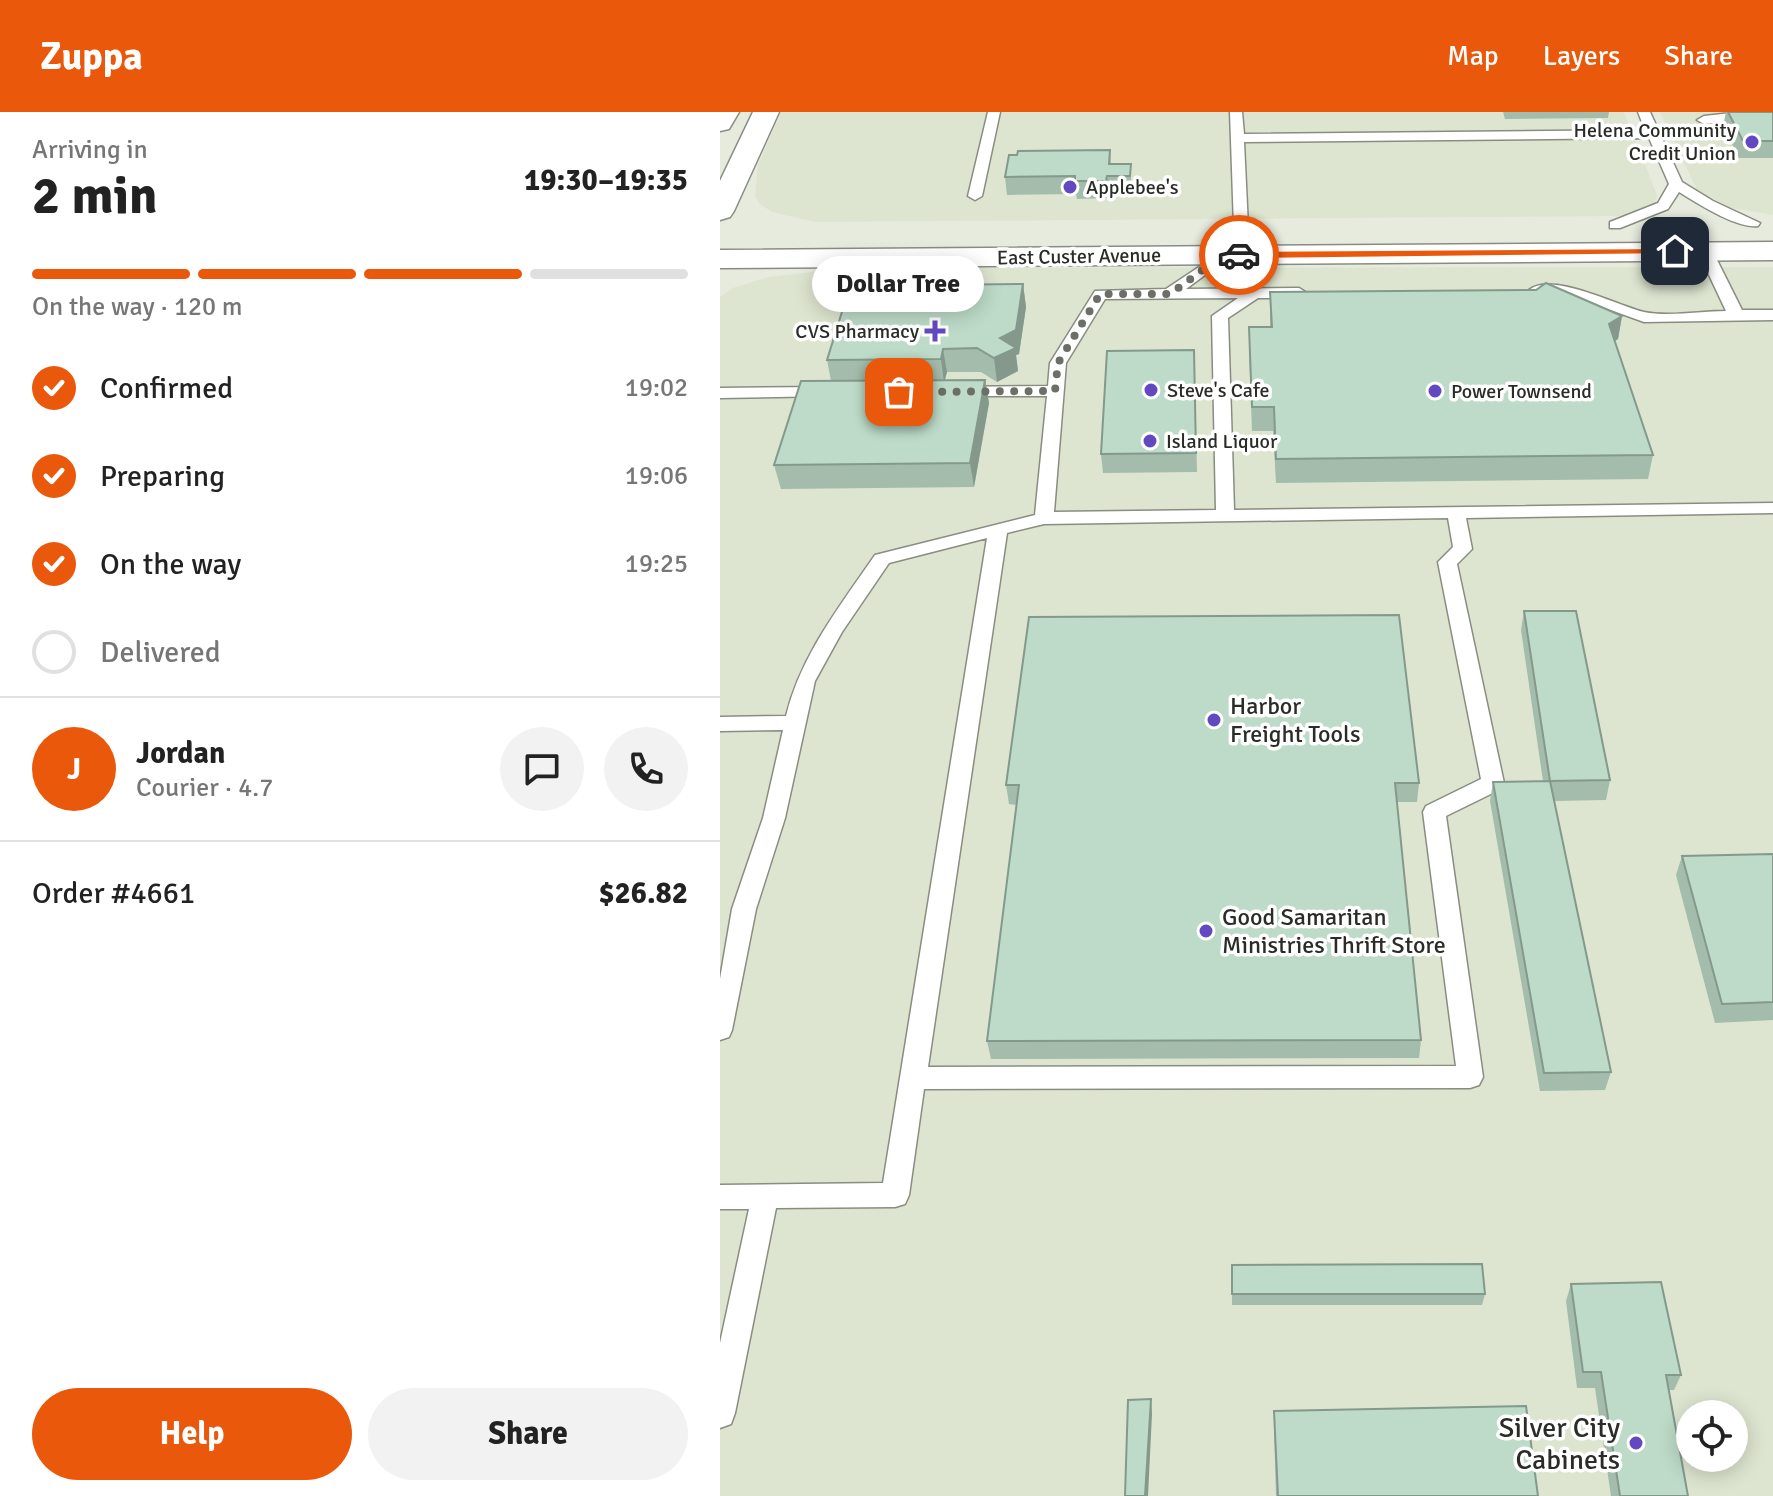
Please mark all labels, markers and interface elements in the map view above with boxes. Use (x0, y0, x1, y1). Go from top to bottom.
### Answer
text: Zuppa (40, 33, 143, 80)
text: Map (1447, 39, 1499, 73)
text: Layers (1543, 39, 1620, 73)
text: Share (1664, 39, 1733, 73)
place label: Helena Community Credit Union (1574, 118, 1737, 166)
marker: Helena Community Credit Union (1743, 133, 1761, 151)
text: Arriving in (32, 134, 148, 166)
text: 19:30–19:35 (524, 162, 688, 199)
text: 2 min (32, 164, 158, 228)
place label: Applebee's (1086, 175, 1179, 200)
marker: Applebee's (1061, 178, 1079, 196)
courier (1199, 215, 1279, 295)
pin (1641, 217, 1709, 285)
icon: home (1653, 229, 1697, 273)
icon: car (1217, 233, 1261, 277)
street label: East Custer Avenue (997, 243, 1161, 270)
callout: Dollar Tree (813, 256, 985, 312)
text: Dollar Tree (836, 268, 960, 300)
text: On the way · 120 m (32, 291, 242, 323)
place label: CVS Pharmacy (795, 319, 920, 344)
marker: CVS Pharmacy (926, 322, 944, 340)
pin (865, 358, 933, 426)
icon: check (32, 366, 76, 410)
text: Confirmed (100, 370, 233, 407)
icon: bag (877, 370, 921, 414)
text: 19:02 (625, 372, 688, 404)
place label: Steve's Cafe (1167, 378, 1269, 403)
place label: Power Townsend (1451, 379, 1592, 404)
marker: Steve's Cafe (1142, 381, 1160, 399)
marker: Power Townsend (1426, 382, 1444, 400)
place label: Island Liquor (1166, 429, 1278, 454)
marker: Island Liquor (1141, 432, 1159, 450)
icon: check (32, 454, 76, 498)
text: Preparing (100, 458, 225, 495)
text: 19:06 (625, 460, 688, 492)
icon: check (32, 542, 76, 586)
text: On the way (100, 546, 241, 583)
text: 19:25 (625, 548, 688, 580)
text: Delivered (100, 634, 221, 671)
place label: Harbor Freight Tools (1230, 691, 1361, 749)
marker: Harbor Freight Tools (1205, 711, 1223, 729)
button: chat (500, 727, 584, 811)
button: phone (604, 727, 688, 811)
text: Jordan (136, 735, 225, 772)
text: J (67, 751, 81, 788)
text: Courier · 4.7 (136, 772, 273, 804)
text: Order #4661 (32, 875, 195, 912)
text: $26.82 (598, 875, 688, 912)
place label: Good Samaritan Ministries Thrift Store (1222, 902, 1446, 960)
marker: Good Samaritan Ministries Thrift Store (1197, 922, 1215, 940)
button: Help (32, 1388, 352, 1480)
button: Share (368, 1388, 688, 1480)
map controls (1676, 1400, 1748, 1472)
button: locate (1676, 1400, 1748, 1472)
place label: Silver City Cabinets (1499, 1411, 1620, 1477)
marker: Silver City Cabinets (1627, 1434, 1645, 1452)

